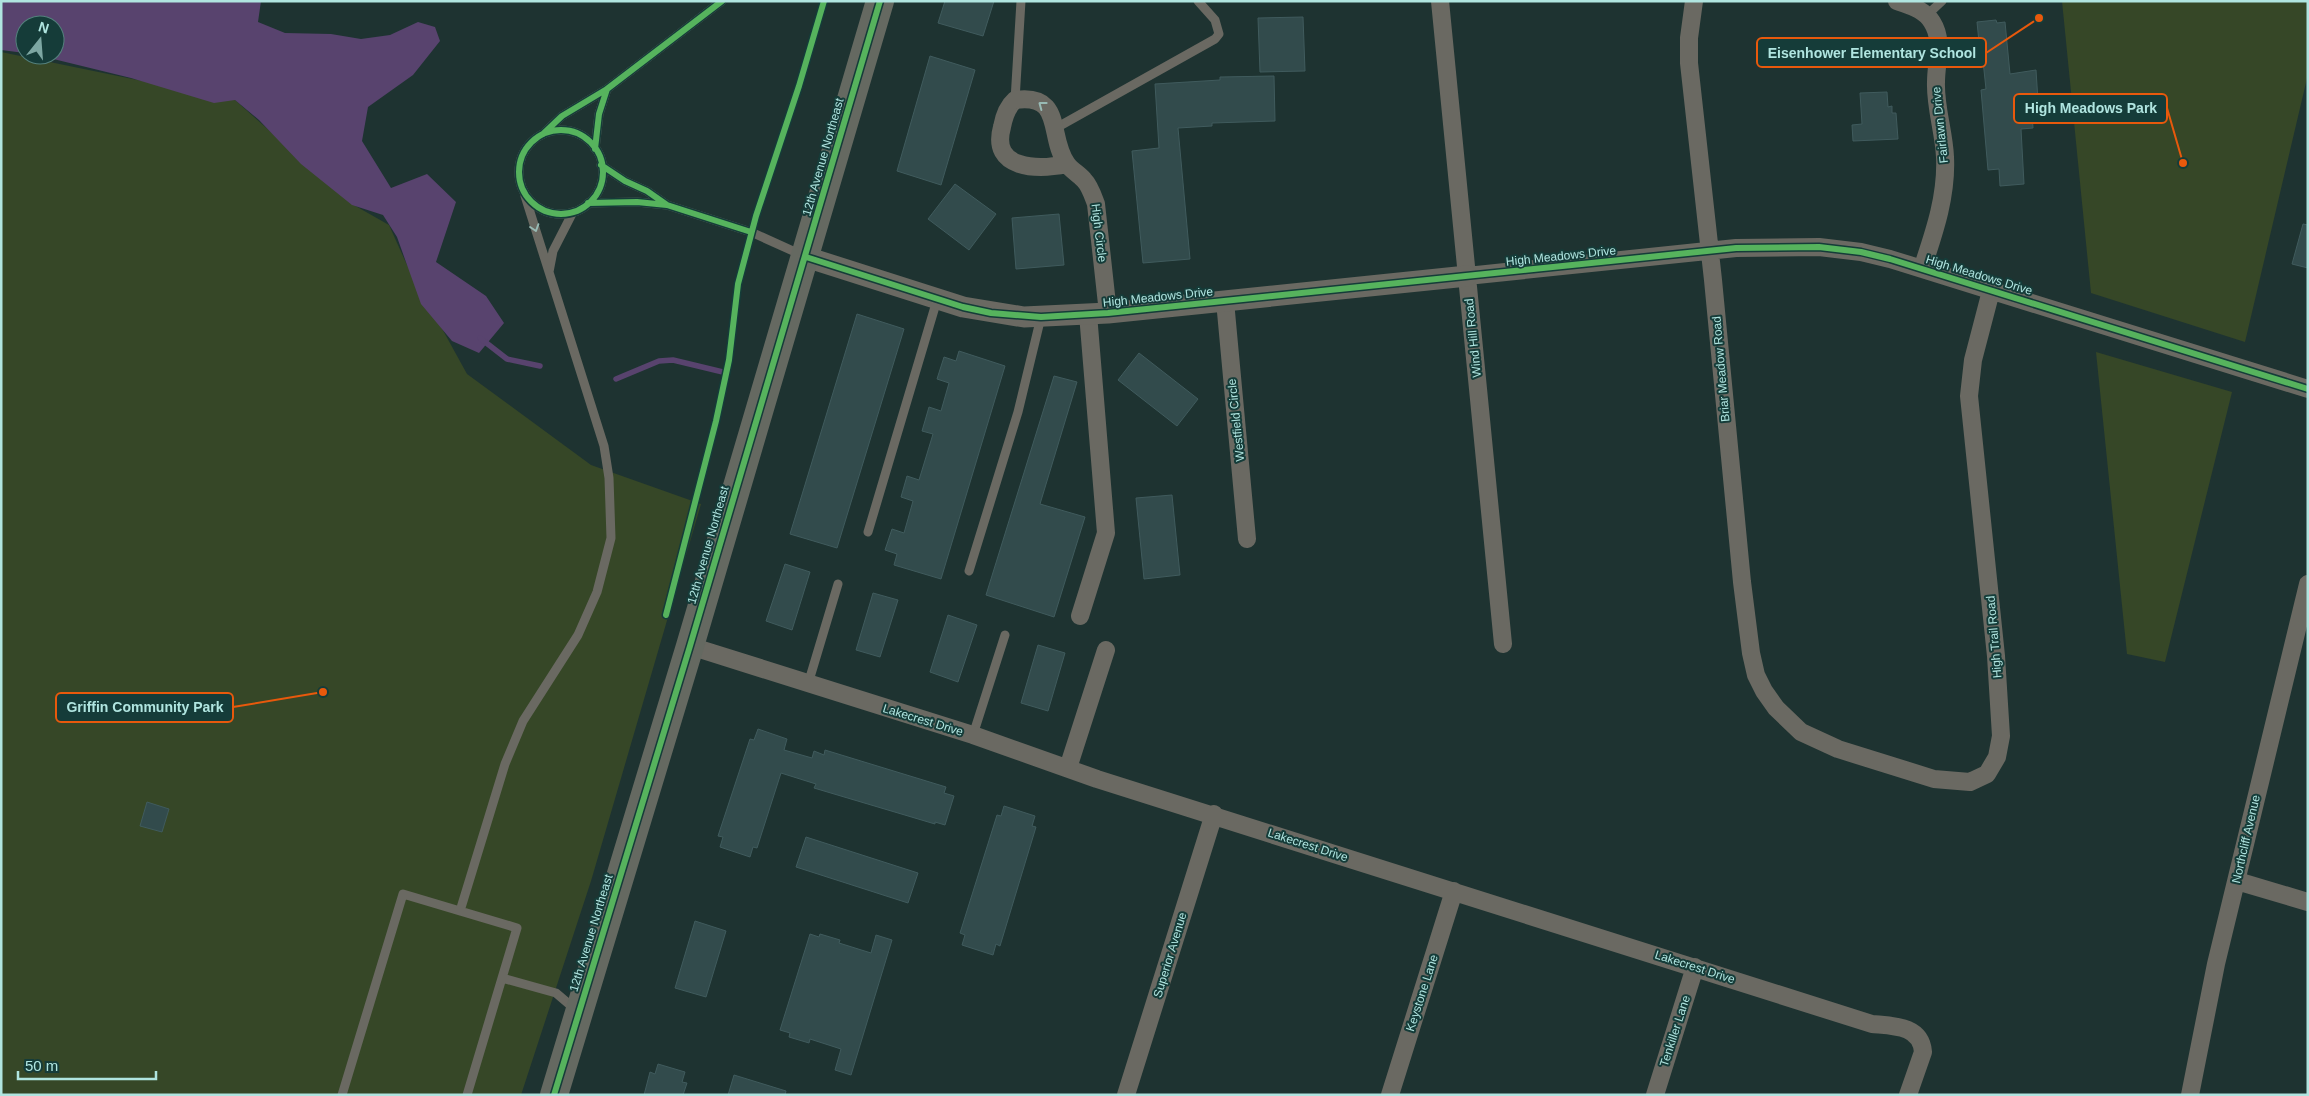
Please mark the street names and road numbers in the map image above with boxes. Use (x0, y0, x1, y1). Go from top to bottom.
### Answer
street label: Fairlawn Drive (1929, 86, 1951, 164)
street label: 12th Avenue Northeast (799, 96, 847, 218)
street label: High Circle (1088, 203, 1110, 263)
street label: High Meadows Drive (1505, 243, 1617, 269)
street label: High Meadows Drive (1924, 252, 2034, 298)
street label: High Meadows Drive (1102, 284, 1214, 310)
street label: Wind Hill Road (1462, 298, 1484, 378)
street label: Briar Meadow Road (1709, 316, 1733, 422)
street label: Westfield Circle (1225, 378, 1247, 462)
street label: 12th Avenue Northeast (684, 484, 732, 606)
street label: High Trail Road (1983, 595, 2005, 679)
street label: Lakecrest Drive (881, 701, 965, 739)
street label: Northcliff Avenue (2229, 793, 2263, 885)
street label: Lakecrest Drive (1266, 825, 1350, 865)
street label: 12th Avenue Northeast (566, 872, 616, 993)
street label: Superior Avenue (1150, 910, 1190, 999)
street label: Lakecrest Drive (1653, 947, 1737, 987)
street label: Keystone Lane (1403, 952, 1441, 1033)
street label: Tenkiller Lane (1657, 993, 1693, 1068)

